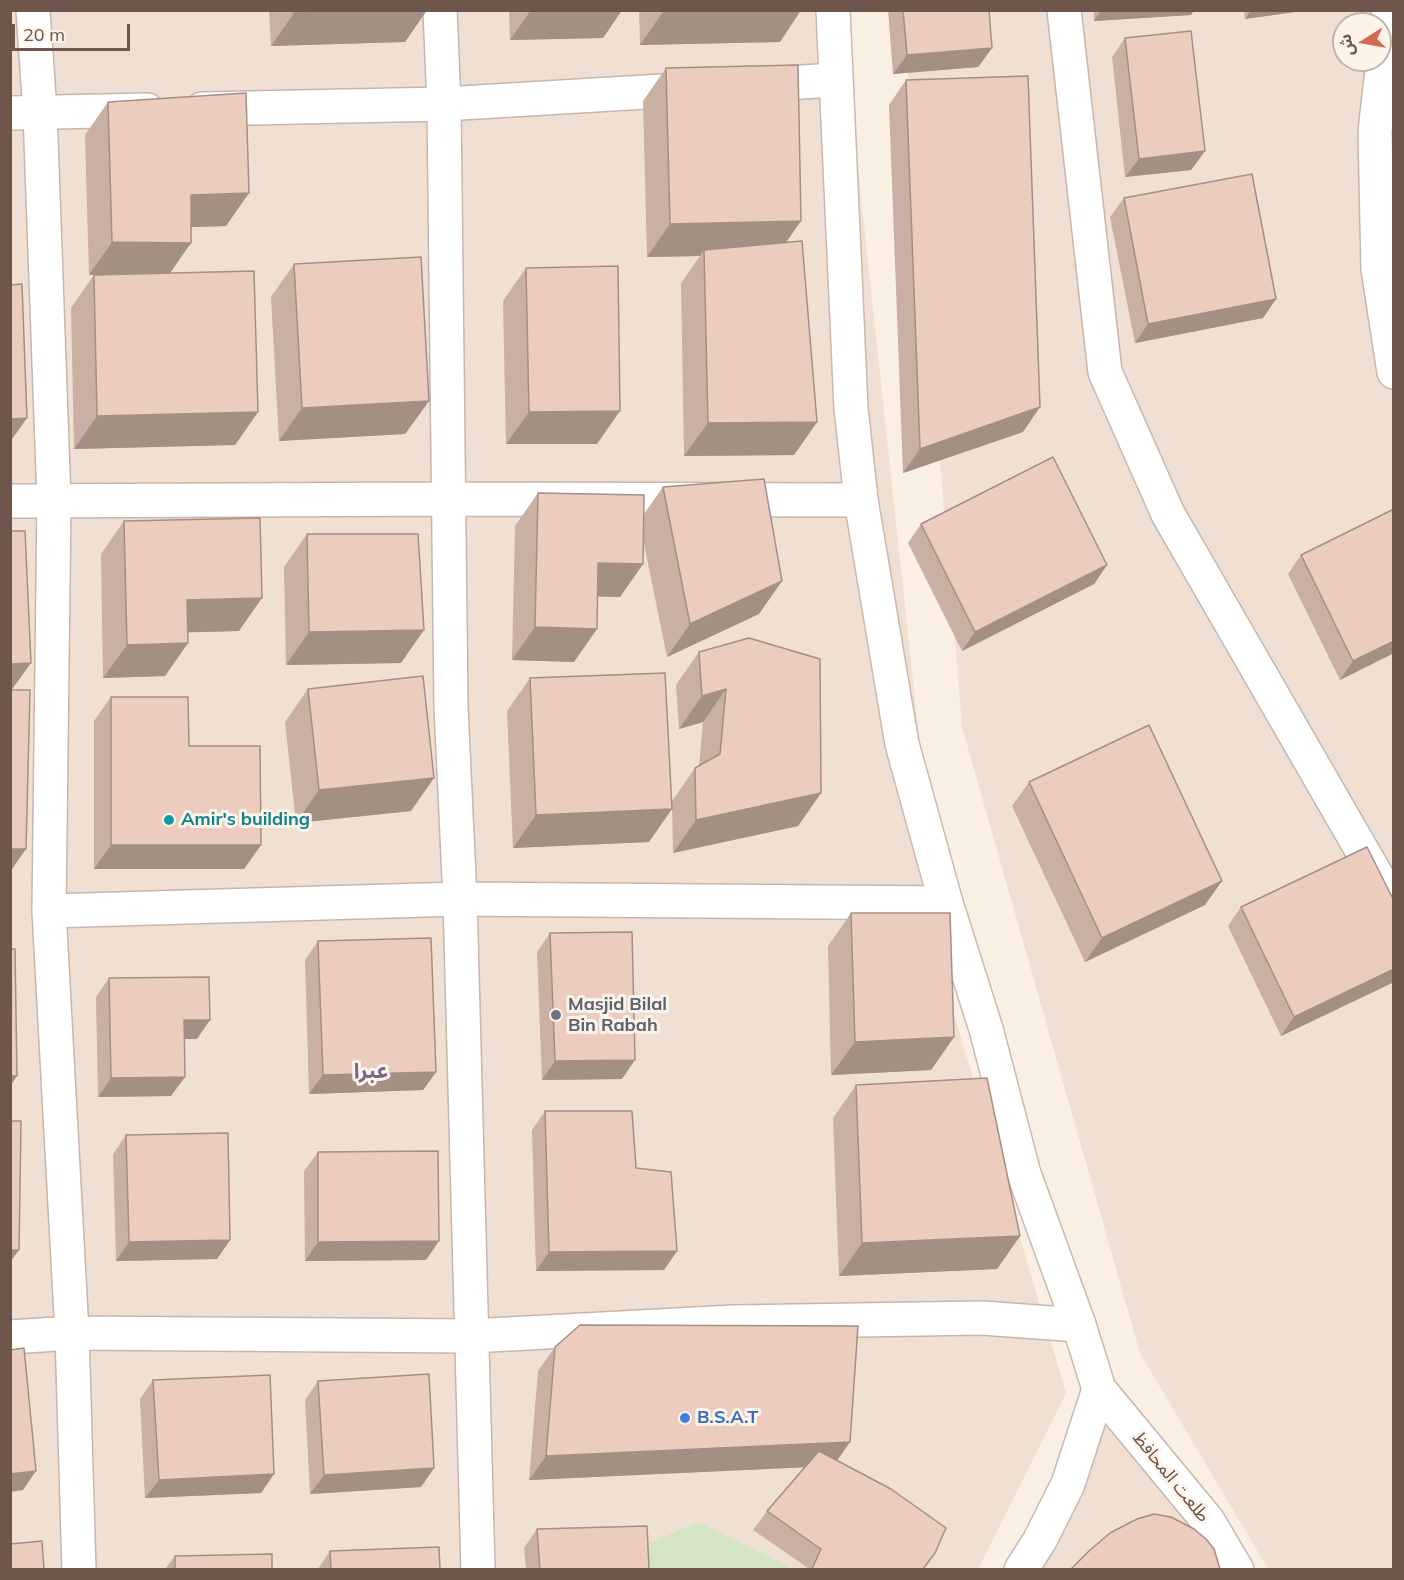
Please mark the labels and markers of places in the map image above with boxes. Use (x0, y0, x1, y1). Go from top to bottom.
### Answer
place label: Amir's building (181, 809, 310, 831)
marker: Amir's building (162, 813, 176, 827)
place label: Masjid Bilal Bin Rabah (568, 994, 667, 1036)
marker: Masjid Bilal Bin Rabah (549, 1008, 563, 1022)
place label: B.S.A.T (697, 1407, 758, 1429)
marker: B.S.A.T (678, 1411, 692, 1425)

